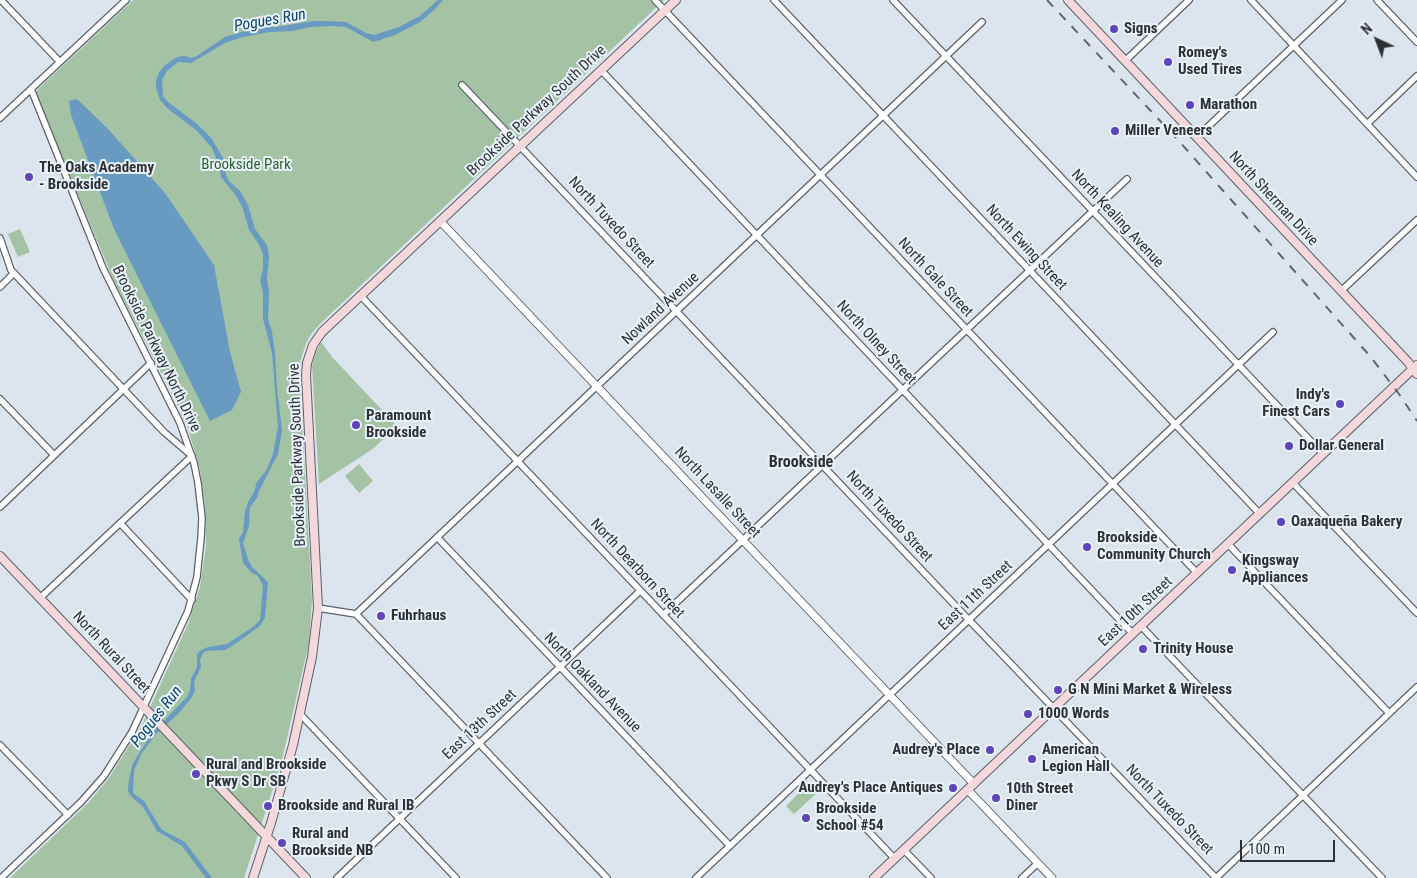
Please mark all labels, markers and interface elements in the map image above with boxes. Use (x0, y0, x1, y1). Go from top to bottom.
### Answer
water label: Pogues Run (233, 5, 307, 37)
north arrow (1352, 15, 1402, 65)
place label: Signs (1124, 20, 1158, 38)
text: N (1358, 20, 1375, 38)
marker: Signs (1108, 23, 1120, 35)
street label: Brookside Parkway South Drive (464, 42, 610, 180)
place label: Romey's Used Tires (1178, 44, 1242, 79)
marker: Romey's Used Tires (1162, 56, 1174, 68)
place label: Marathon (1200, 96, 1257, 114)
marker: Marathon (1184, 99, 1196, 111)
place label: Miller Veneers (1125, 122, 1212, 140)
marker: Miller Veneers (1109, 125, 1121, 137)
street label: North Sherman Drive (1225, 148, 1321, 250)
park label: Brookside Park (201, 156, 291, 174)
place label: The Oaks Academy - Brookside (39, 159, 154, 194)
street label: North Kealing Avenue (1067, 166, 1167, 272)
marker: The Oaks Academy - Brookside (23, 171, 35, 183)
street label: North Tuxedo Street (564, 174, 658, 272)
street label: North Ewing Street (982, 201, 1070, 295)
street label: North Gale Street (894, 235, 976, 321)
street label: Brookside Parkway North Drive (108, 263, 204, 435)
street label: Nowland Avenue (619, 269, 703, 349)
street label: North Olney Street (832, 297, 920, 389)
street label: Brookside Parkway South Drive (286, 363, 310, 547)
place label: Indy's Finest Cars (1262, 386, 1330, 421)
marker: Indy's Finest Cars (1334, 398, 1346, 410)
place label: Paramount Brookside (366, 407, 431, 442)
marker: Paramount Brookside (350, 419, 362, 431)
place label: Dollar General (1299, 437, 1384, 455)
marker: Dollar General (1283, 440, 1295, 452)
street label: North Lasalle Street (670, 444, 764, 542)
district label: Brookside (769, 453, 833, 473)
street label: North Tuxedo Street (842, 468, 936, 566)
place label: Oaxaqueña Bakery (1291, 513, 1402, 531)
street label: North Dearborn Street (586, 515, 688, 623)
marker: Oaxaqueña Bakery (1275, 516, 1287, 528)
place label: Brookside Community Church (1097, 529, 1211, 564)
marker: Brookside Community Church (1081, 541, 1093, 553)
place label: Kingsway Appliances (1242, 552, 1308, 587)
street label: East 11th Street (935, 557, 1017, 635)
marker: Kingsway Appliances (1226, 564, 1238, 576)
street label: East 10th Street (1095, 573, 1177, 651)
place label: Fuhrhaus (391, 607, 446, 625)
street label: North Rural Street (68, 608, 154, 698)
marker: Fuhrhaus (375, 610, 387, 622)
street label: North Oakland Avenue (540, 629, 644, 737)
place label: Trinity House (1153, 640, 1233, 658)
marker: Trinity House (1137, 643, 1149, 655)
place label: G N Mini Market & Wireless (1068, 681, 1232, 699)
water label: Pogues Run (127, 682, 187, 752)
marker: G N Mini Market & Wireless (1052, 684, 1064, 696)
street label: East 13th Street (439, 686, 521, 764)
place label: 1000 Words (1038, 705, 1109, 723)
marker: 1000 Words (1022, 708, 1034, 720)
place label: Audrey's Place (892, 741, 980, 759)
place label: American Legion Hall (1042, 741, 1110, 776)
marker: Audrey's Place (984, 744, 996, 756)
marker: American Legion Hall (1026, 753, 1038, 765)
place label: Rural and Brookside Pkwy S Dr SB (206, 756, 326, 791)
street label: North Tuxedo Street (1121, 761, 1217, 859)
marker: Rural and Brookside Pkwy S Dr SB (190, 768, 202, 780)
place label: Audrey's Place Antiques (798, 779, 943, 797)
place label: 10th Street Diner (1006, 780, 1073, 815)
marker: Audrey's Place Antiques (947, 782, 959, 794)
marker: 10th Street Diner (990, 792, 1002, 804)
place label: Brookside and Rural IB (278, 797, 414, 815)
marker: Brookside and Rural IB (262, 800, 274, 812)
place label: Brookside School #54 (816, 800, 884, 835)
marker: Brookside School #54 (800, 812, 812, 824)
place label: Rural and Brookside NB (292, 825, 373, 860)
scale bar (1242, 830, 1337, 862)
marker: Rural and Brookside NB (276, 837, 288, 849)
text: 100 m (1248, 840, 1285, 858)

